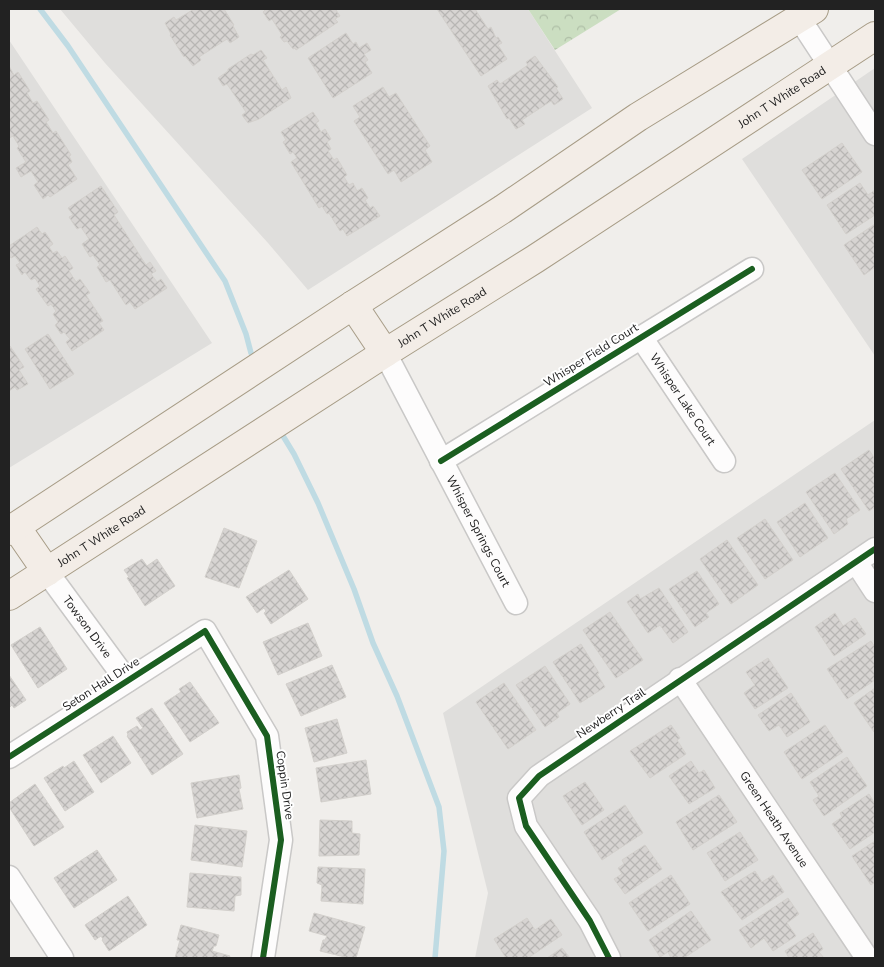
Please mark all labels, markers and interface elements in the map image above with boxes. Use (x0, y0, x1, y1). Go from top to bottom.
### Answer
street label: John T White Road (734, 62, 829, 132)
street label: John T White Road (394, 283, 490, 352)
street label: Whisper Field Court (541, 319, 642, 391)
street label: Whisper Lake Court (646, 350, 720, 449)
street label: Whisper Springs Court (443, 473, 514, 590)
street label: John T White Road (53, 502, 149, 571)
street label: Towson Drive (59, 592, 116, 661)
street label: Seton Hall Drive (59, 653, 143, 715)
street label: Newberry Trail (573, 684, 649, 742)
street label: Coppin Drive (272, 749, 298, 821)
street label: Green Heath Avenue (736, 768, 812, 871)

